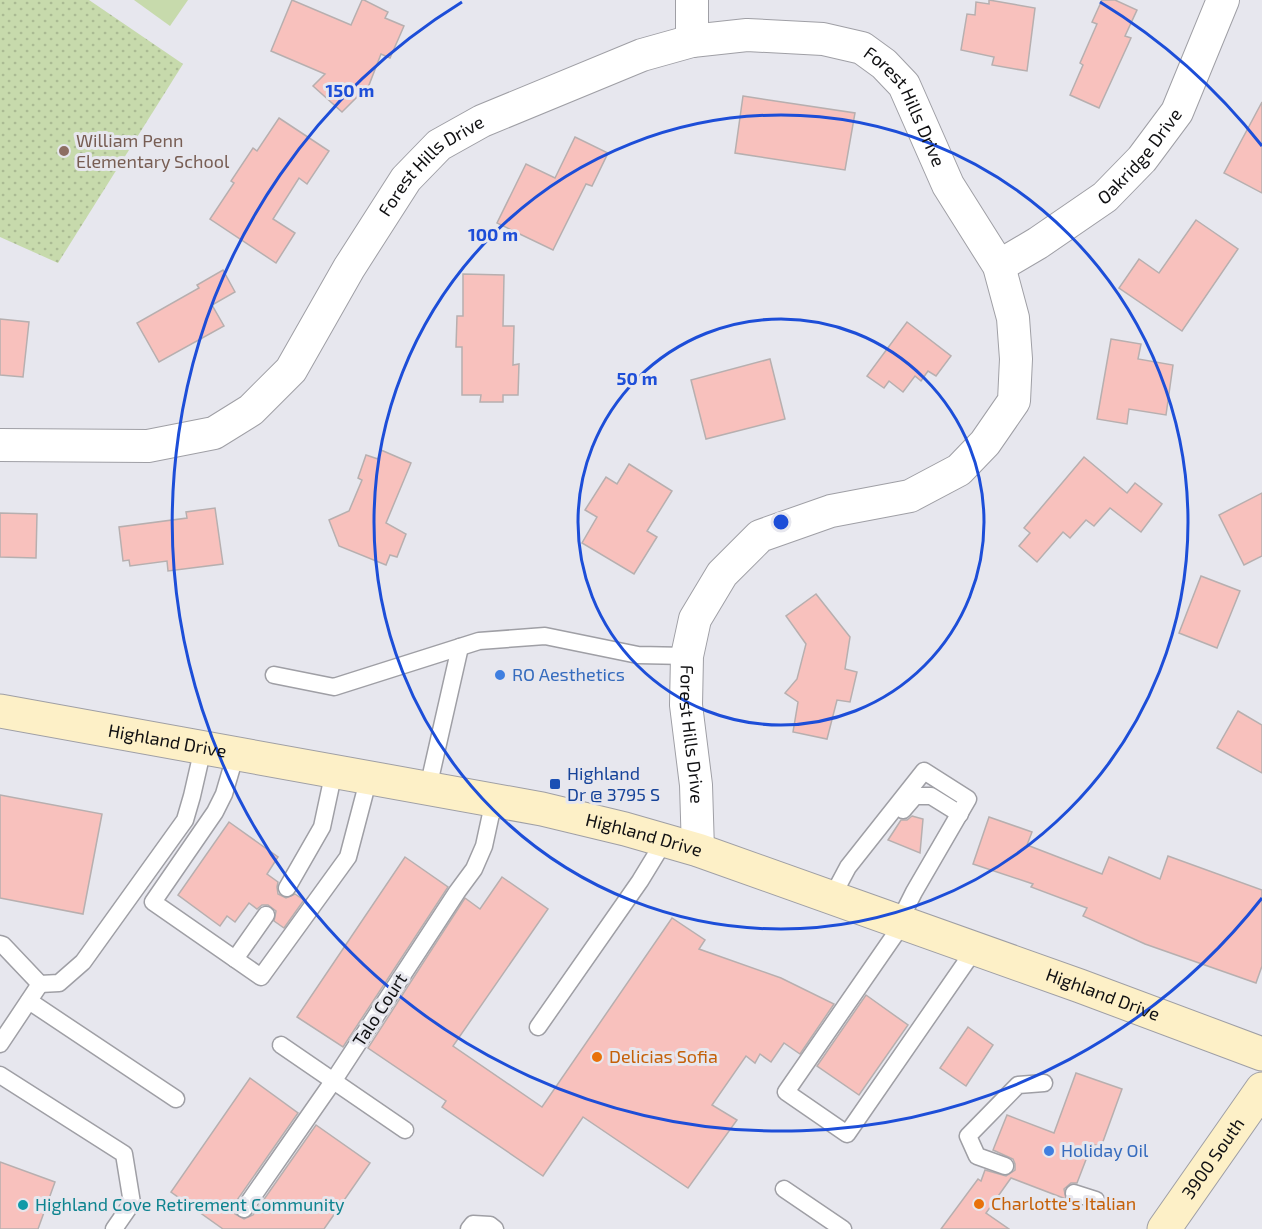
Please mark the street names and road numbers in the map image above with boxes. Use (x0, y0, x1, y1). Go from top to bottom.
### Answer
street label: Forest Hills Drive (860, 41, 950, 170)
street label: Oakridge Drive (1093, 104, 1186, 209)
street label: Forest Hills Drive (373, 110, 487, 220)
street label: Forest Hills Drive (676, 665, 709, 804)
street label: Highland Drive (107, 719, 228, 762)
street label: Highland Drive (584, 808, 705, 861)
street label: Highland Drive (1043, 963, 1163, 1025)
street label: Talo Court (347, 969, 411, 1050)
street label: 3900 South (1177, 1113, 1248, 1203)

